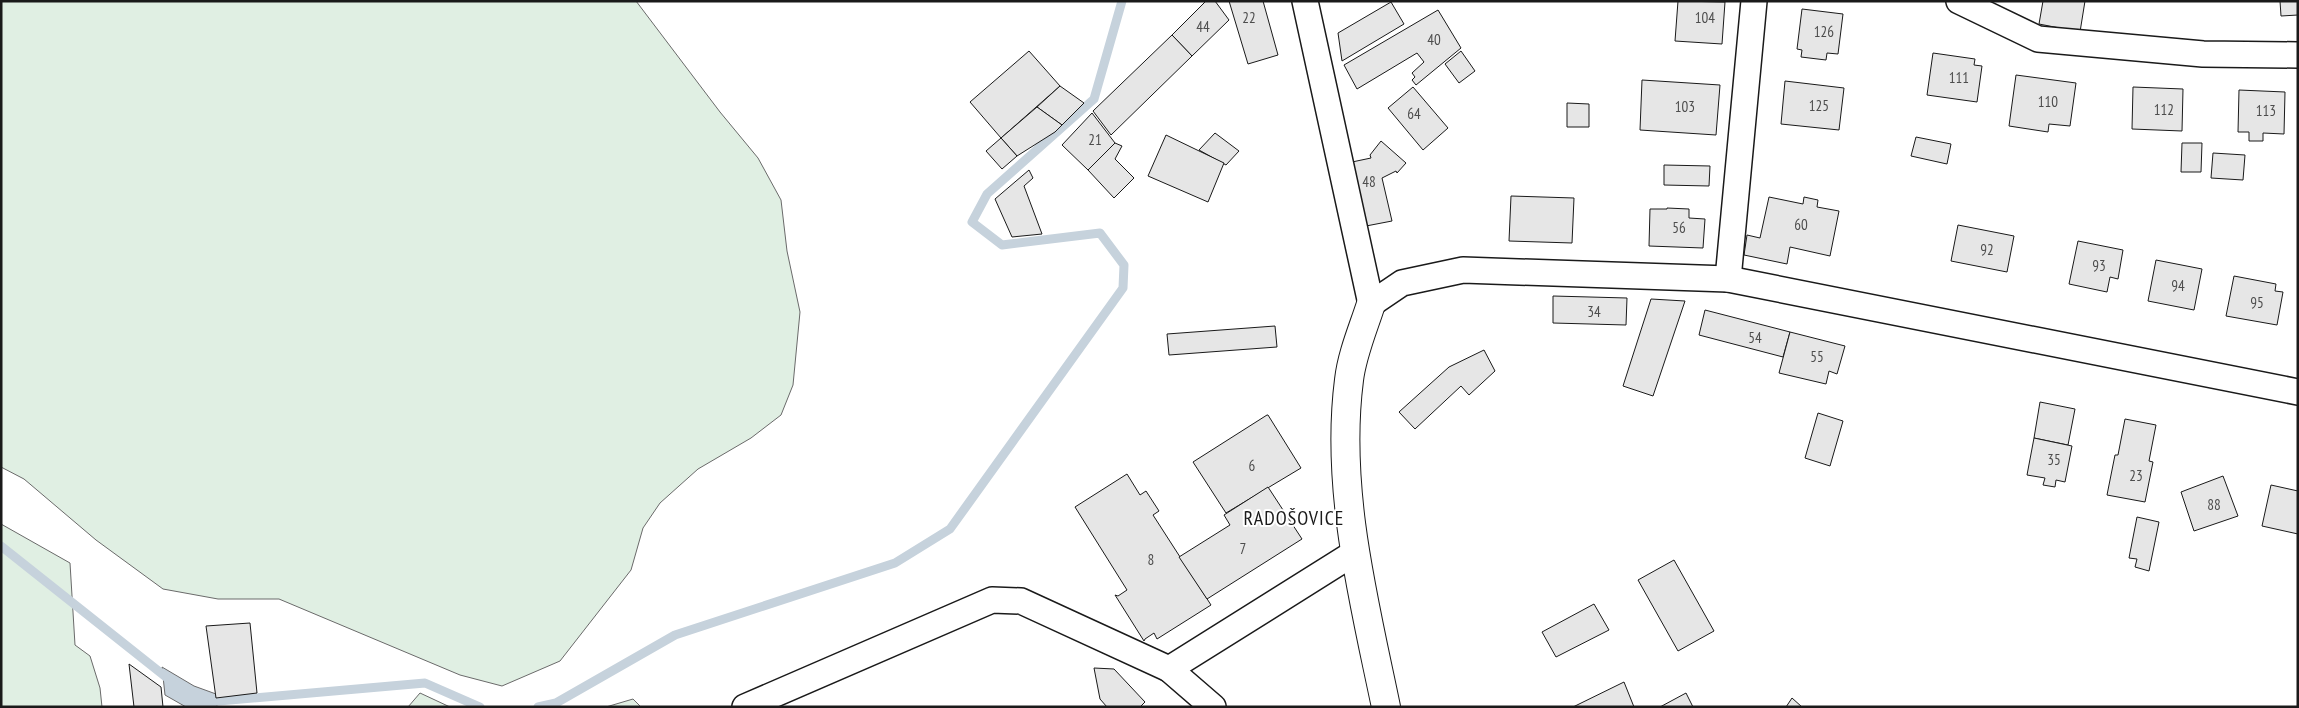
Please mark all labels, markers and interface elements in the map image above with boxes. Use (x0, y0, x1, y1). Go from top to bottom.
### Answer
house number: 22 (1242, 8, 1256, 27)
house number: 104 (1695, 8, 1715, 27)
house number: 44 (1196, 17, 1210, 36)
house number: 126 (1814, 22, 1834, 41)
house number: 40 (1427, 30, 1441, 49)
house number: 111 (1949, 68, 1969, 87)
house number: 110 (2038, 92, 2058, 111)
house number: 125 (1809, 96, 1829, 115)
house number: 103 (1675, 97, 1695, 116)
house number: 112 (2154, 100, 2174, 119)
house number: 113 (2256, 101, 2276, 120)
house number: 64 (1407, 104, 1421, 123)
house number: 21 (1088, 130, 1102, 149)
house number: 48 (1362, 172, 1376, 191)
house number: 60 (1794, 215, 1808, 234)
house number: 56 (1672, 218, 1686, 237)
house number: 92 (1980, 240, 1994, 259)
house number: 93 (2092, 256, 2106, 275)
house number: 94 (2171, 276, 2185, 295)
house number: 95 (2250, 293, 2264, 312)
house number: 34 (1587, 302, 1601, 321)
house number: 54 (1748, 328, 1762, 347)
house number: 55 (1810, 347, 1824, 366)
house number: 35 (2047, 450, 2061, 469)
house number: 6 (1249, 456, 1256, 475)
house number: 23 (2129, 466, 2143, 485)
house number: 88 (2207, 495, 2221, 514)
district label: RADOŠOVICE (1244, 505, 1344, 531)
house number: 7 (1240, 539, 1246, 558)
house number: 8 (1148, 550, 1154, 569)

